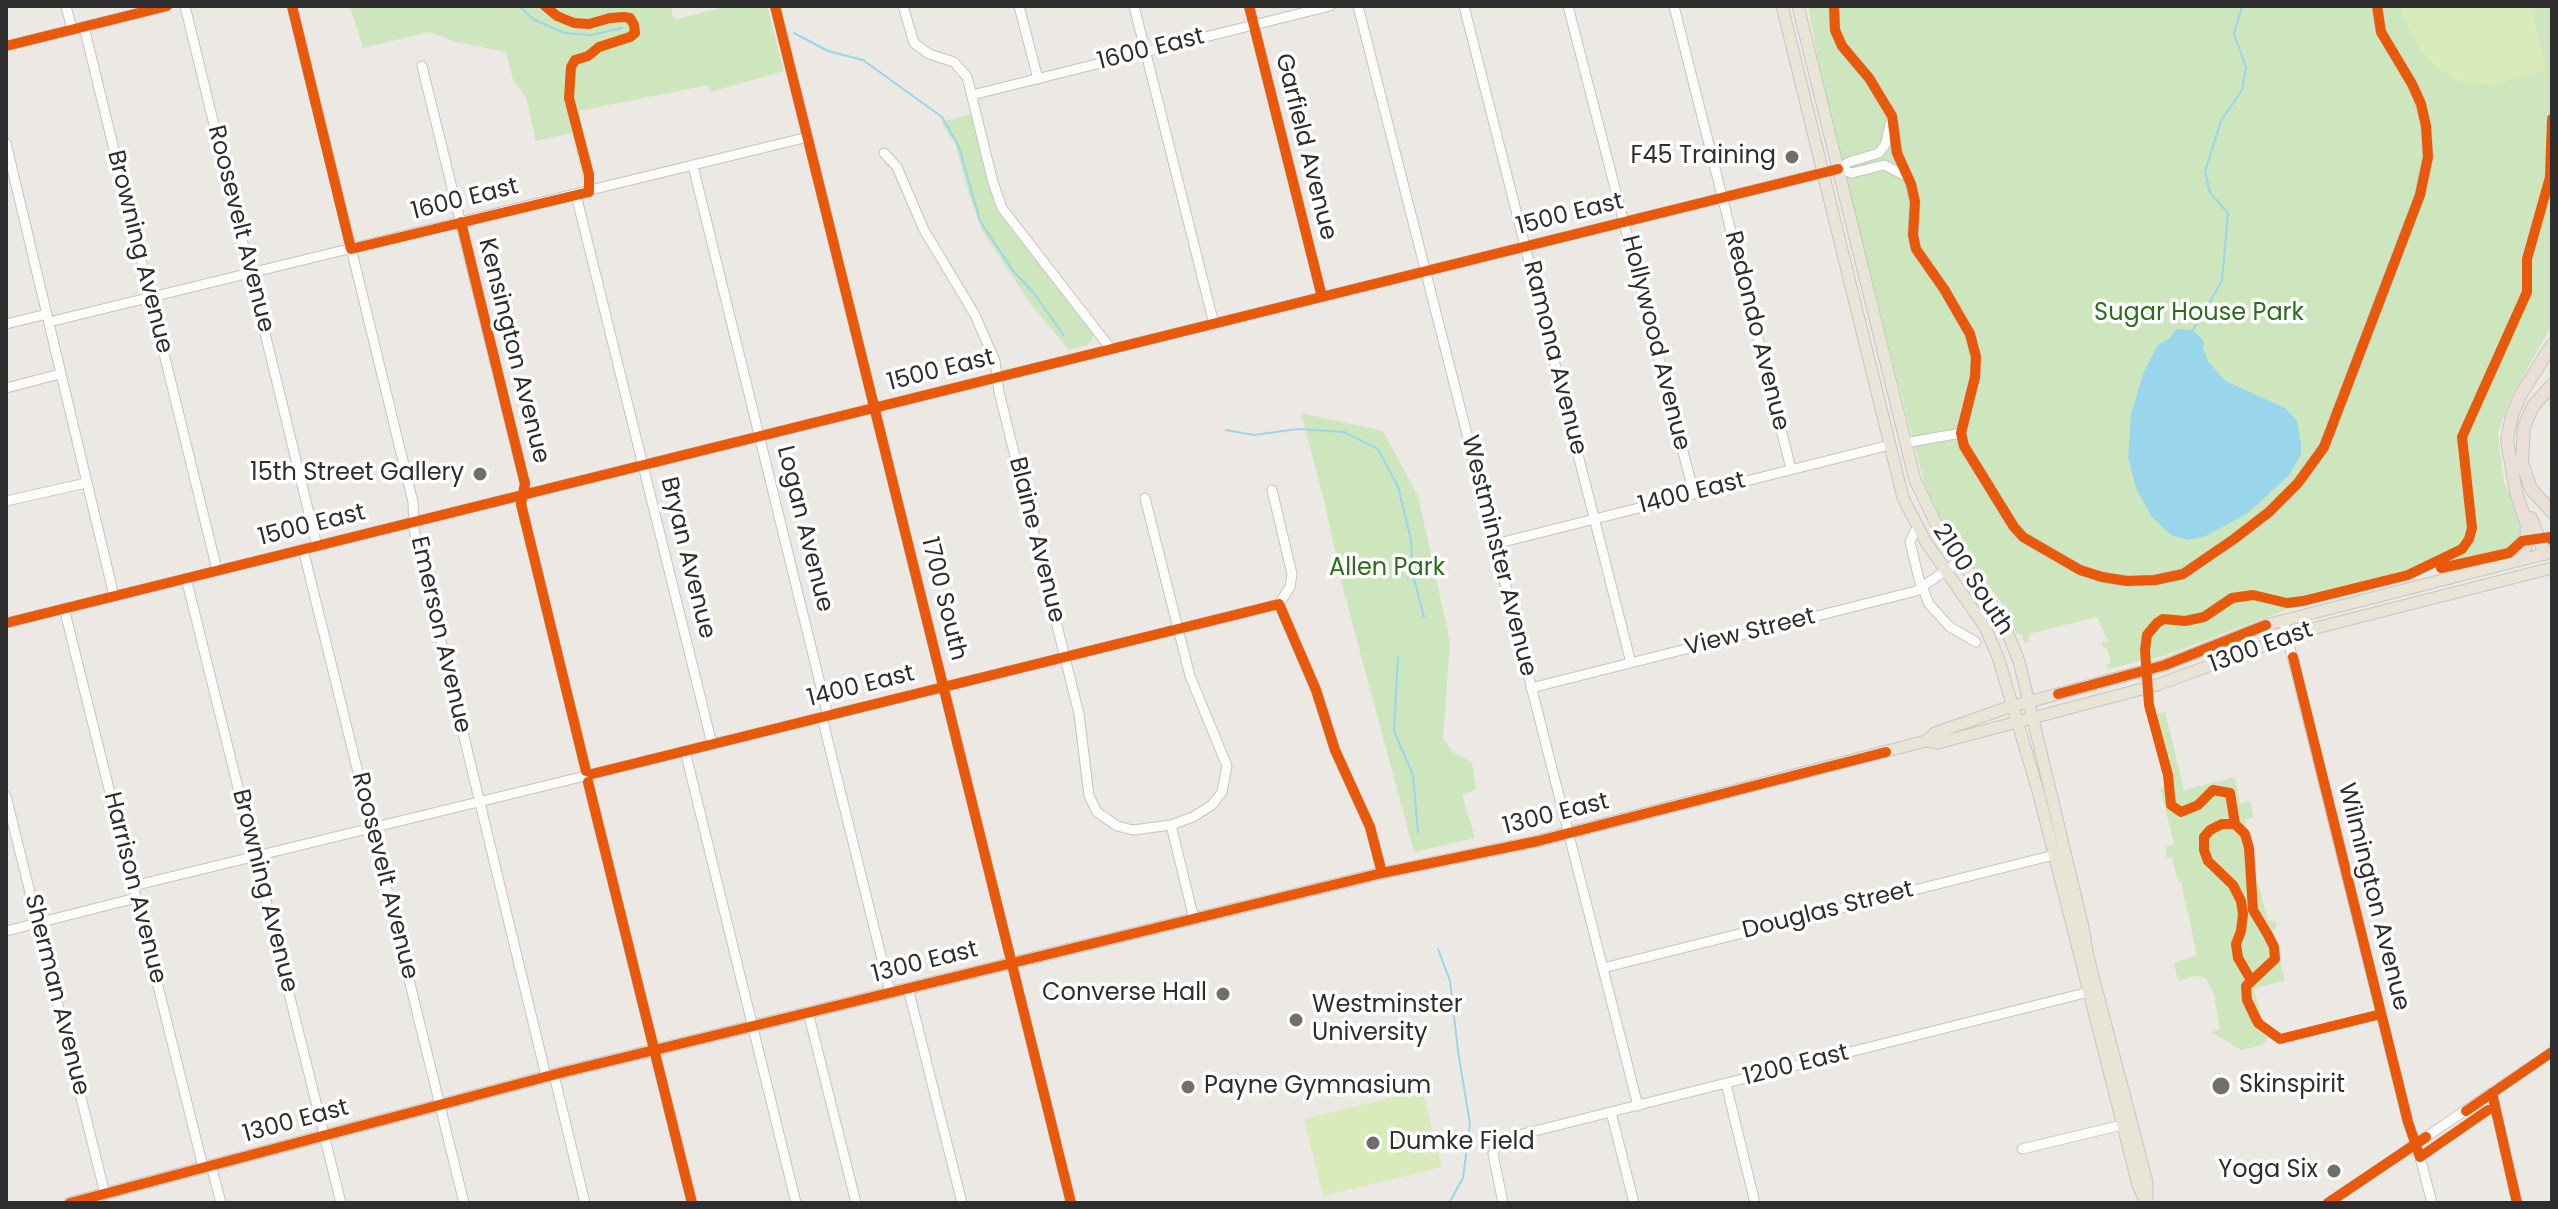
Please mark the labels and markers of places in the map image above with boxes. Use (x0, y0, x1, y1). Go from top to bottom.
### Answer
place label: F45 Training (1630, 143, 1776, 171)
marker: F45 Training (1783, 148, 1801, 166)
place label: 15th Street Gallery (250, 460, 464, 488)
marker: 15th Street Gallery (471, 465, 489, 483)
place label: Converse Hall (1042, 980, 1207, 1008)
marker: Converse Hall (1214, 985, 1232, 1003)
place label: Westminster University (1312, 992, 1463, 1048)
marker: Westminster University (1287, 1011, 1305, 1029)
place label: Skinspirit (2239, 1072, 2345, 1100)
place label: Payne Gymnasium (1204, 1073, 1431, 1101)
marker: Skinspirit (2210, 1075, 2232, 1097)
marker: Payne Gymnasium (1179, 1078, 1197, 1096)
place label: Dumke Field (1389, 1129, 1535, 1157)
marker: Dumke Field (1364, 1134, 1382, 1152)
place label: Yoga Six (2218, 1157, 2318, 1185)
marker: Yoga Six (2325, 1162, 2343, 1180)

